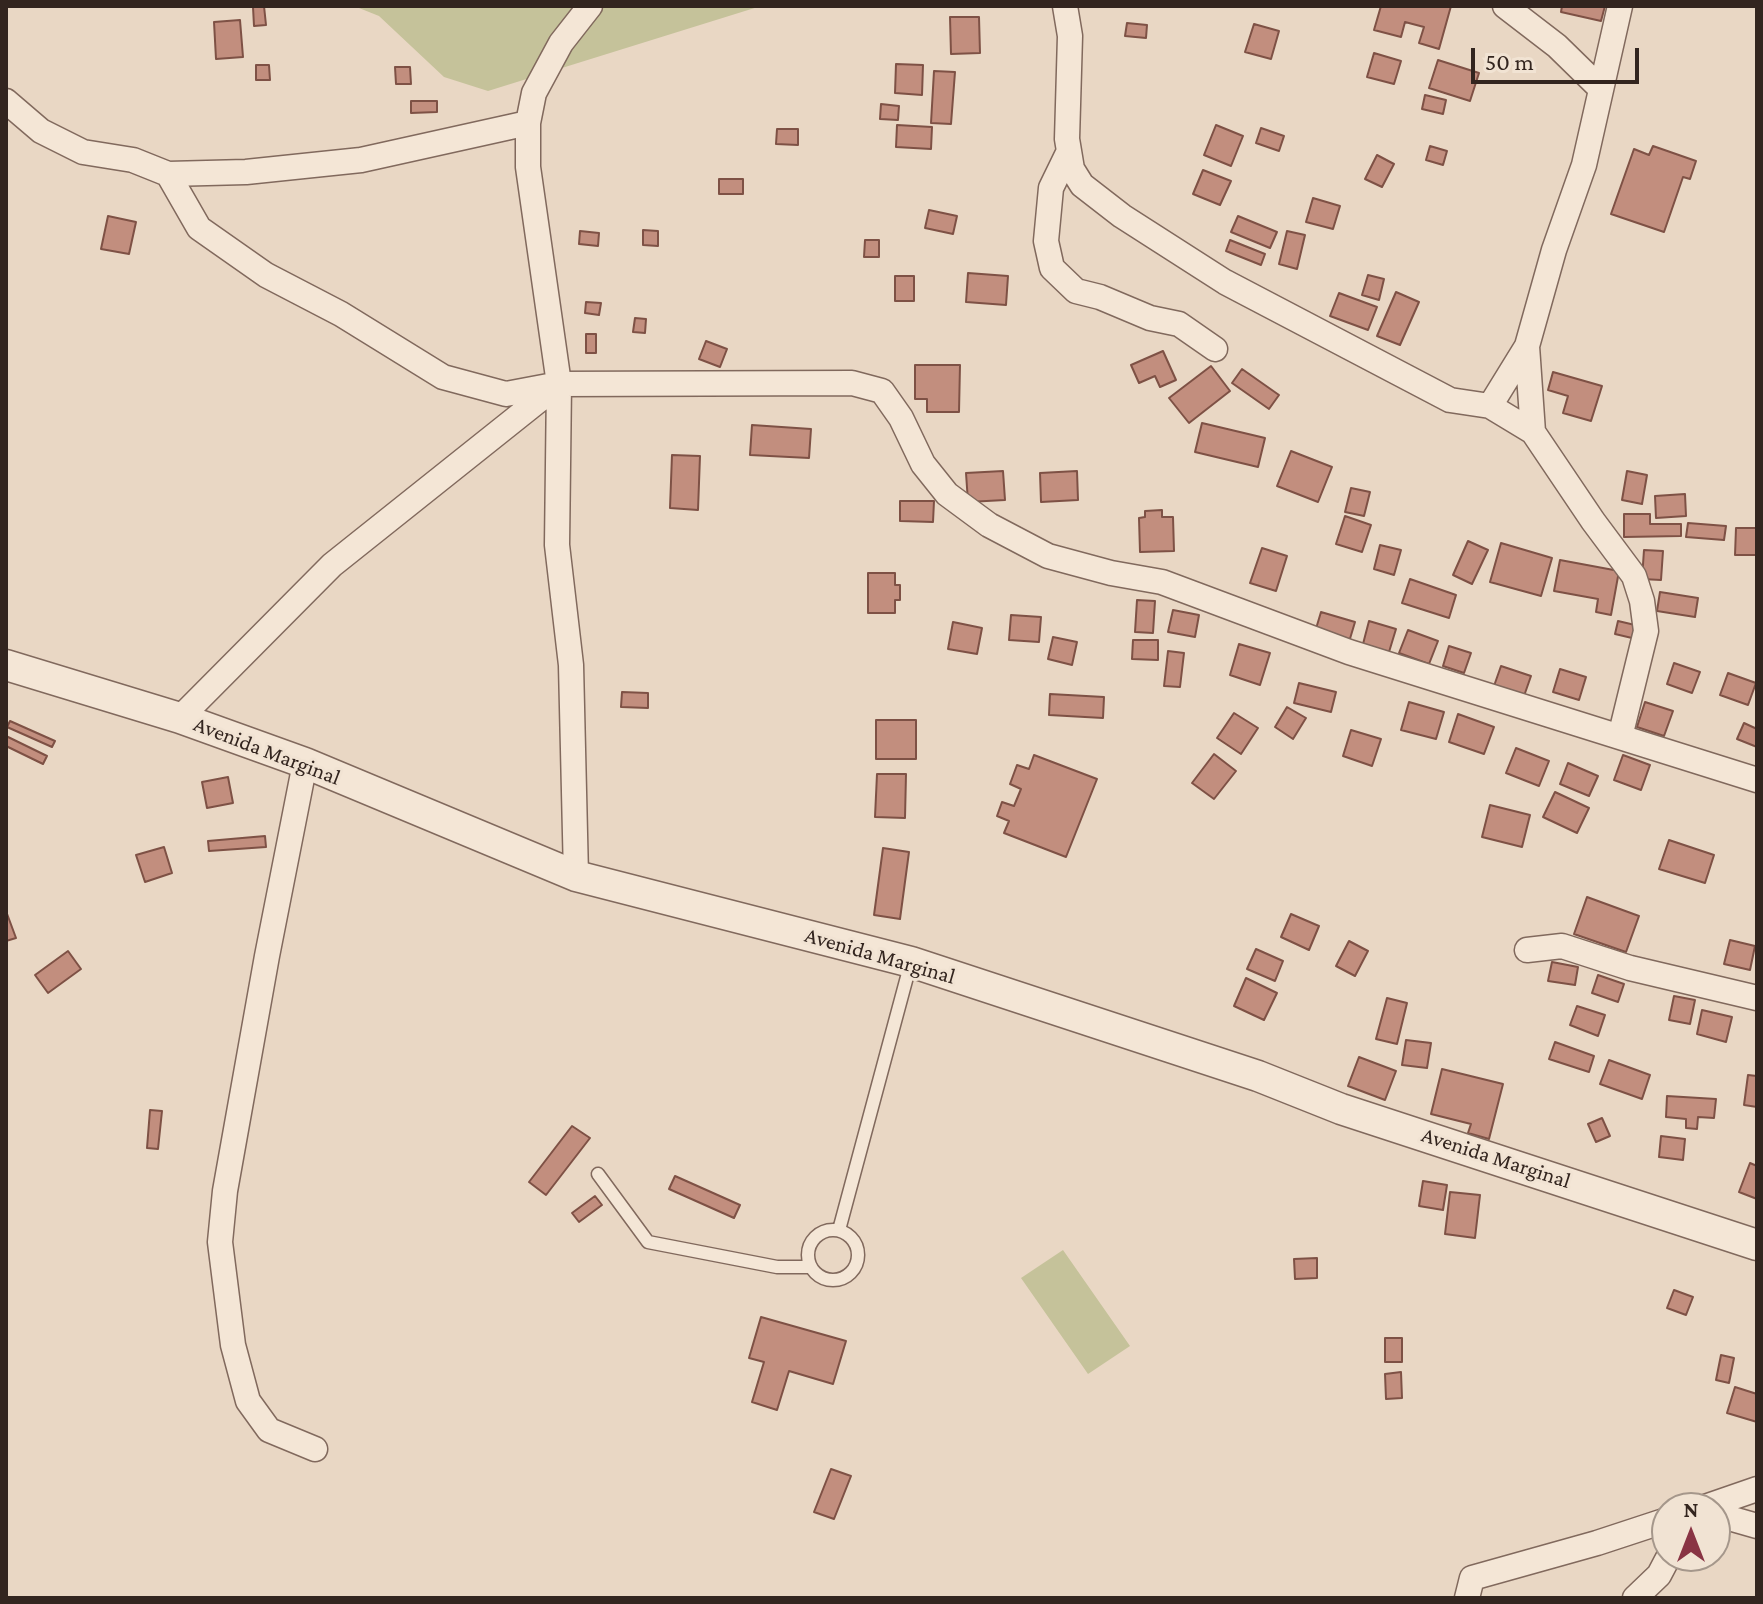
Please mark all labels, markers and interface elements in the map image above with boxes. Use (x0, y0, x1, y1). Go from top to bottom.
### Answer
scale bar (1475, 32, 1643, 82)
text: 50 m (1485, 48, 1534, 75)
street label: Avenida Marginal (190, 711, 344, 791)
street label: Avenida Marginal (802, 922, 958, 990)
street label: Avenida Marginal (1418, 1121, 1574, 1195)
north arrow (1651, 1492, 1731, 1572)
text: N (1684, 1497, 1699, 1522)

